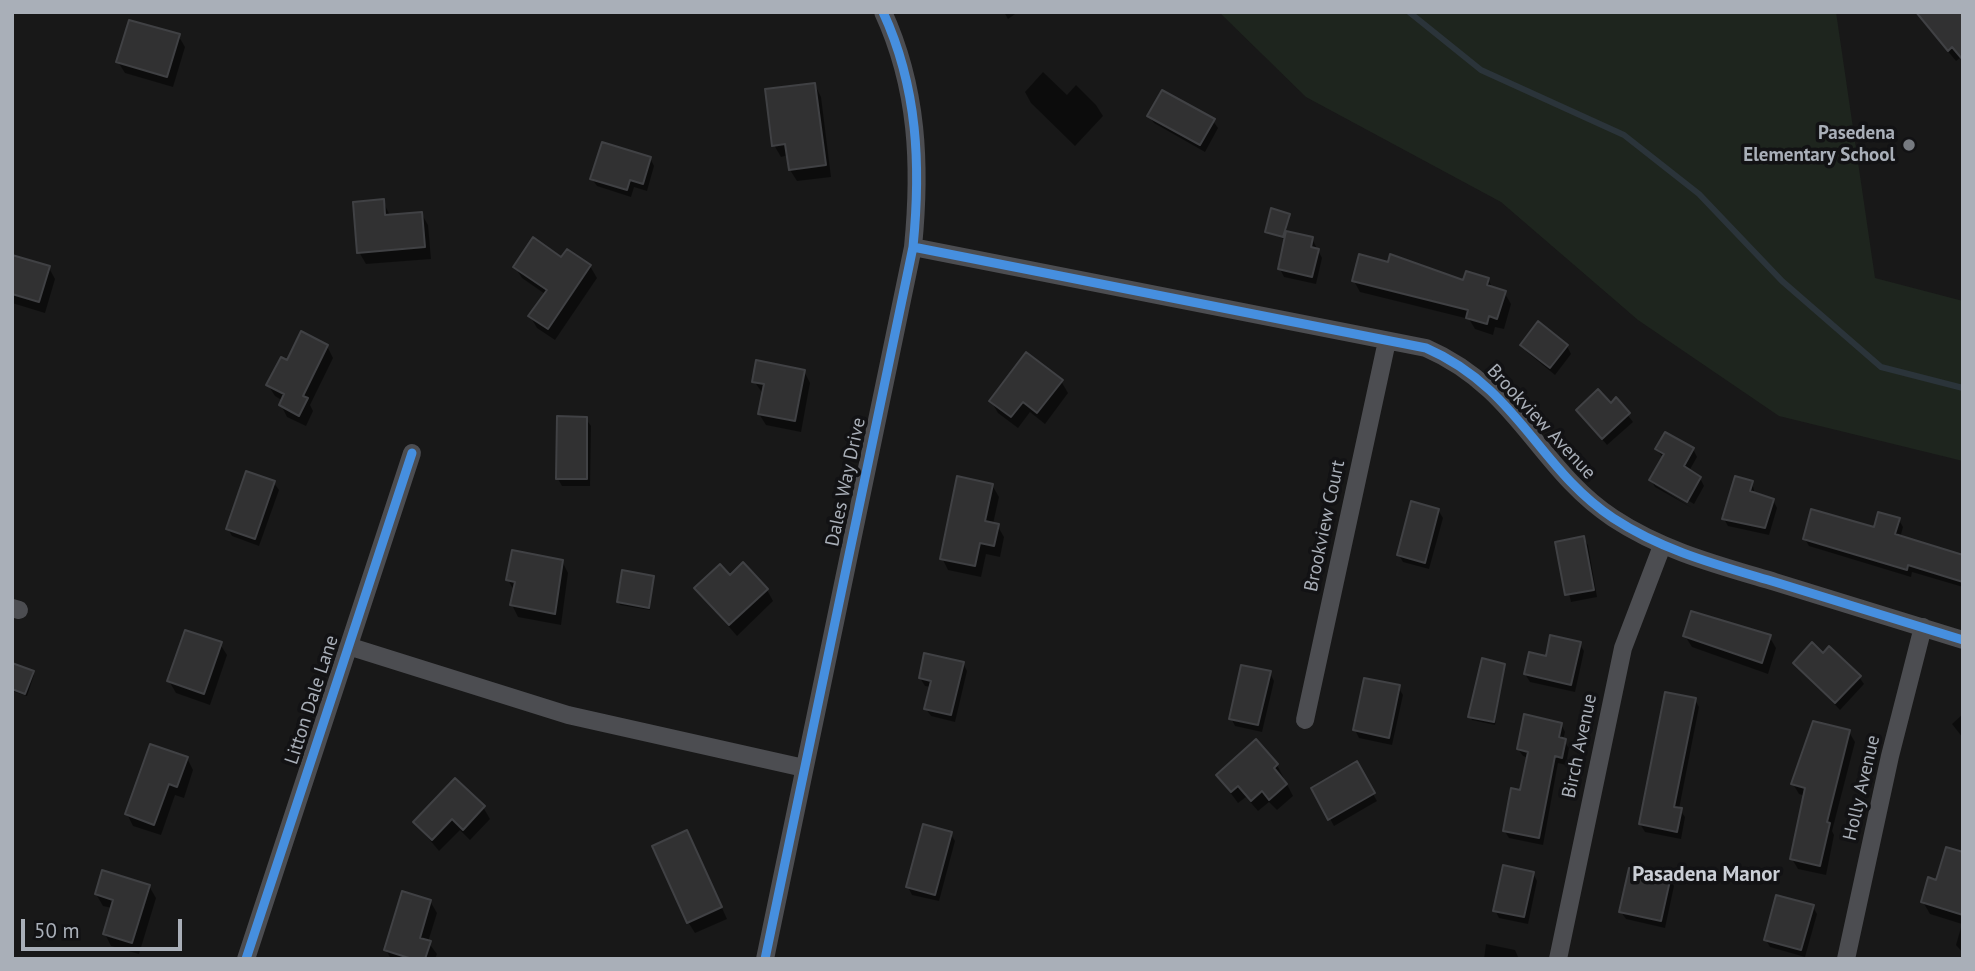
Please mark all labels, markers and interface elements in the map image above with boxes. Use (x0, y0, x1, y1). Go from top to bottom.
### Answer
place label: Pasedena Elementary School (1743, 123, 1895, 167)
marker: Pasedena Elementary School (1901, 137, 1917, 153)
street label: Brookview Avenue (1482, 360, 1600, 484)
street label: Dales Way Drive (821, 416, 871, 548)
street label: Brookview Court (1300, 458, 1350, 594)
street label: Litton Dale Lane (280, 633, 344, 767)
street label: Birch Avenue (1558, 692, 1602, 800)
street label: Holly Avenue (1839, 733, 1885, 843)
district label: Pasadena Manor (1632, 862, 1780, 888)
scale bar (24, 904, 186, 948)
text: 50 m (34, 917, 80, 944)

